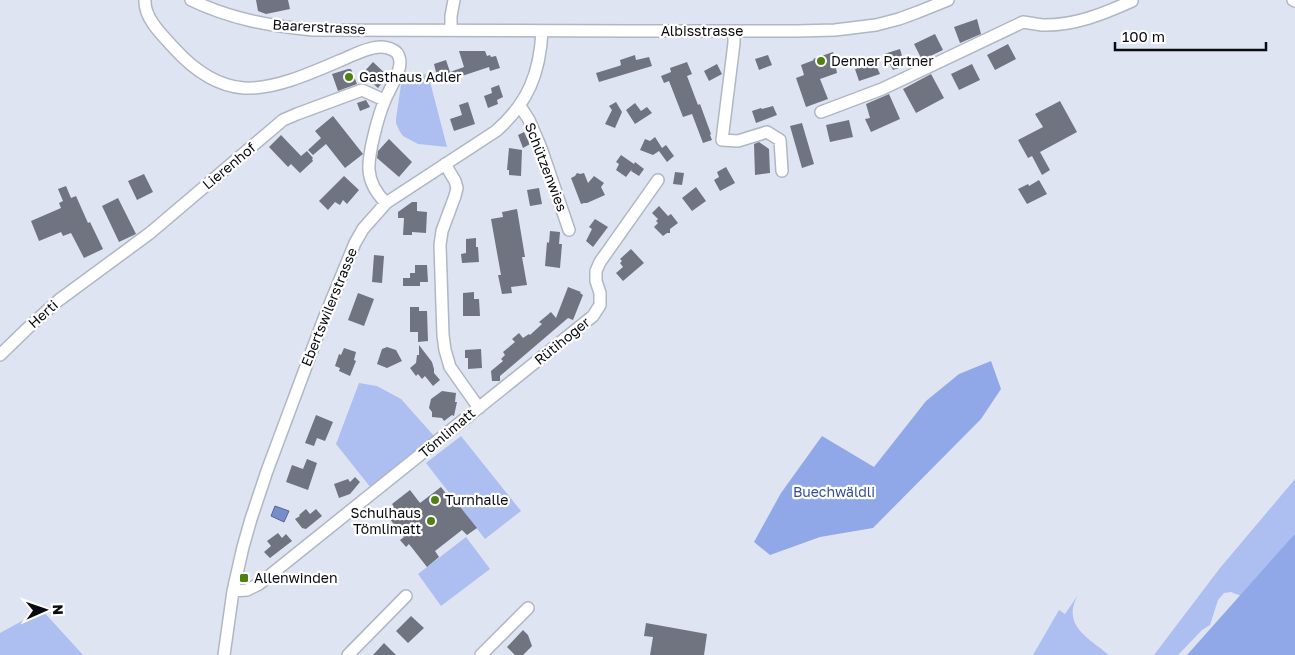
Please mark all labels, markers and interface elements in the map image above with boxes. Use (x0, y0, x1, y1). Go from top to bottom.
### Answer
street label: Baarerstrasse (272, 16, 366, 37)
scale bar (1115, 20, 1266, 52)
street label: Albisstrasse (661, 22, 743, 39)
text: 100 m (1122, 27, 1165, 45)
place label: Denner Partner (831, 52, 934, 69)
marker: Denner Partner (815, 55, 827, 67)
place label: Gasthaus Adler (359, 68, 462, 85)
marker: Gasthaus Adler (343, 71, 355, 83)
street label: Schützenwies (522, 120, 571, 214)
street label: Lierenhof (199, 139, 259, 193)
street label: Ebertswilerstrasse (297, 245, 360, 369)
street label: Herti (24, 296, 61, 331)
street label: Rütihoger (531, 313, 593, 368)
street label: Tömlimatt (415, 404, 478, 461)
park label: Buechwäldli (793, 483, 875, 500)
place label: Turnhalle (445, 491, 508, 508)
marker: Turnhalle (429, 494, 441, 506)
place label: Schulhaus Tömlimatt (350, 504, 421, 537)
marker: Schulhaus Tömlimatt (425, 515, 437, 527)
place label: Allenwinden (254, 569, 338, 586)
marker: Allenwinden (238, 572, 250, 584)
north arrow (20, 585, 70, 635)
text: N (50, 604, 67, 615)

